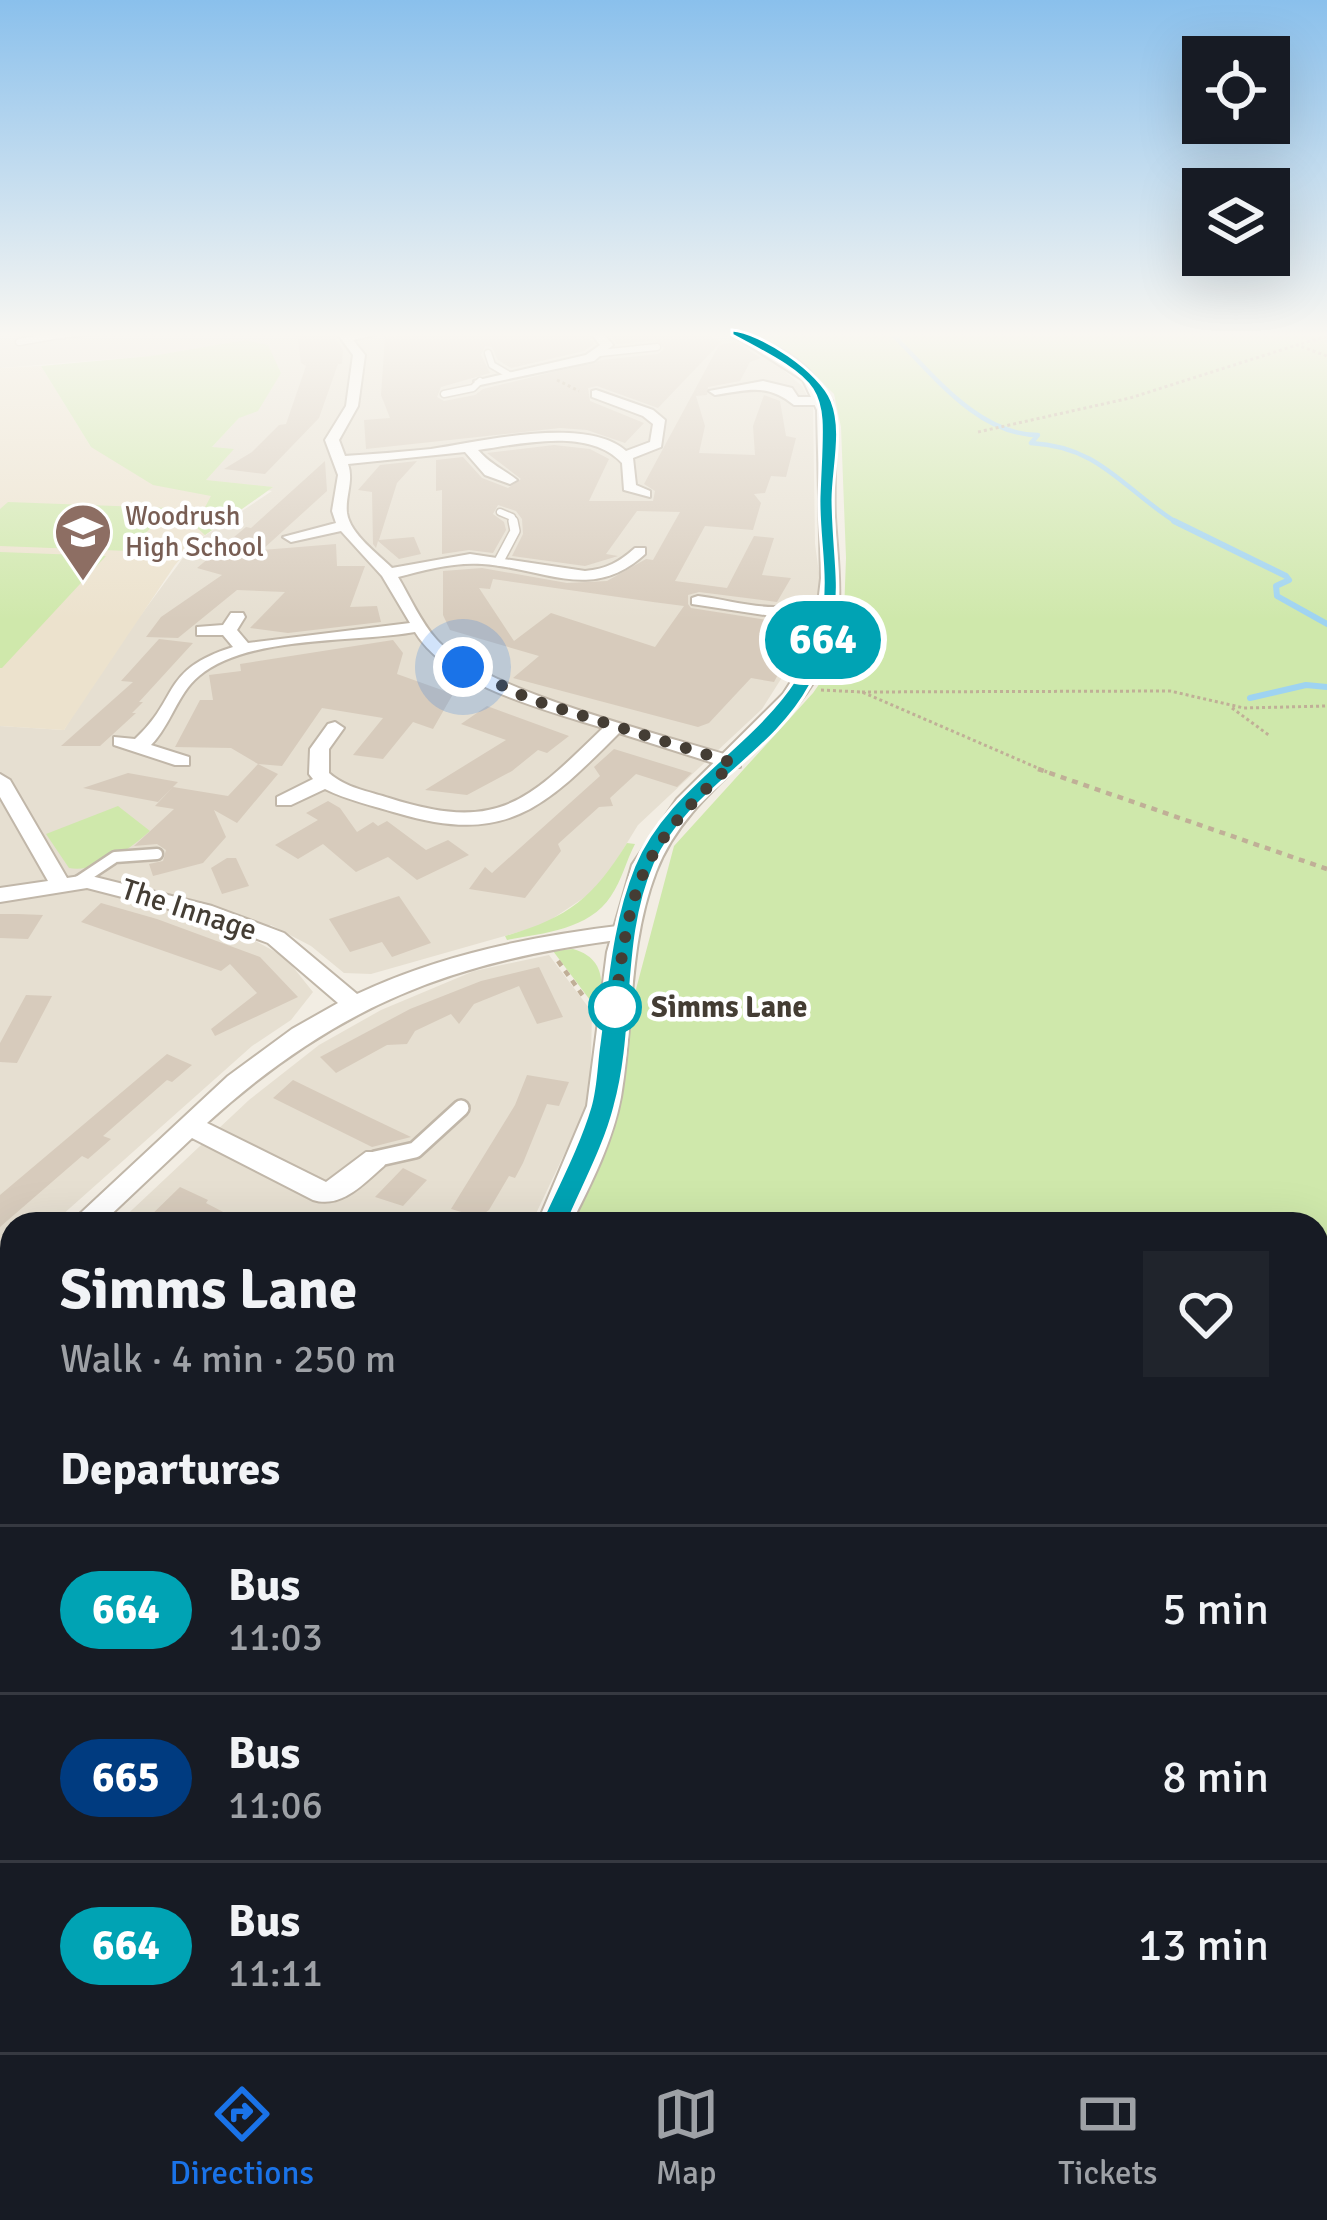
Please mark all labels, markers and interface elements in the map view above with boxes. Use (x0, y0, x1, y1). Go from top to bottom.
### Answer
map controls (1182, 36, 1290, 276)
button: locate (1182, 36, 1290, 144)
button: layers (1182, 168, 1290, 276)
place label: Woodrush High School (125, 500, 264, 564)
school or university icon: Woodrush High School (52, 501, 114, 583)
line badge: 664 (754, 601, 892, 679)
text: 664 (789, 614, 857, 665)
your location (433, 637, 493, 697)
street label: The Innage (117, 871, 261, 949)
marker: Simms Lane (590, 982, 640, 1032)
place label: Simms Lane (651, 989, 807, 1026)
button: heart (1143, 1251, 1269, 1377)
text: Simms Lane (60, 1254, 357, 1325)
text: Walk · 4 min · 250 m (60, 1335, 396, 1383)
text: Departures (60, 1442, 280, 1497)
text: Bus (228, 1558, 300, 1613)
text: 5 min (1162, 1582, 1269, 1637)
text: 664 (92, 1584, 160, 1635)
text: 11:03 (228, 1613, 323, 1661)
text: Bus (228, 1726, 300, 1781)
text: 8 min (1162, 1750, 1269, 1805)
text: 665 (92, 1752, 160, 1803)
text: 11:06 (228, 1781, 323, 1829)
text: Bus (228, 1894, 300, 1949)
text: 13 min (1138, 1918, 1269, 1973)
text: 664 (92, 1920, 160, 1971)
text: 11:11 (228, 1949, 323, 1997)
tab: Directions (170, 2081, 314, 2194)
tab: Map (653, 2081, 719, 2194)
tab: Tickets (1058, 2081, 1157, 2194)

